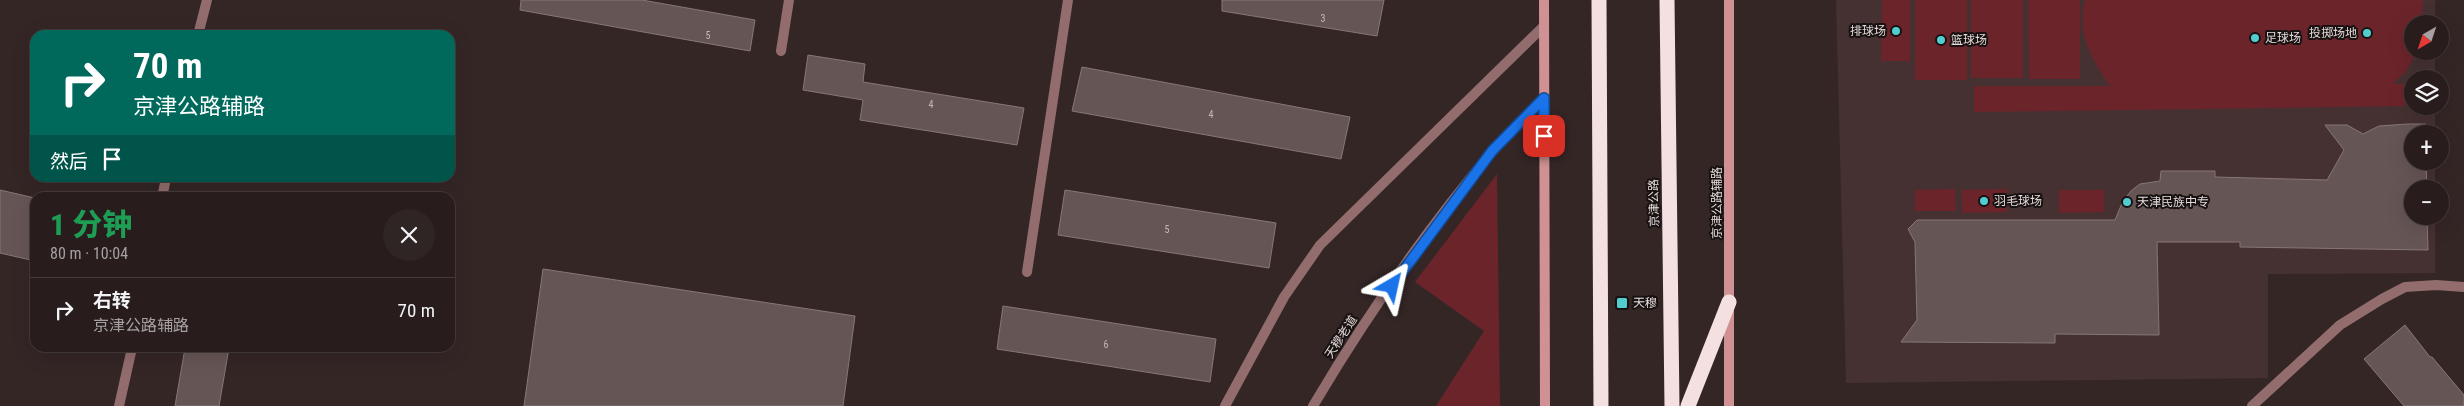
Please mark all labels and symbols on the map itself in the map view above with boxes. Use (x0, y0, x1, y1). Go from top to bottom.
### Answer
house number: 3 (1321, 13, 1326, 24)
north arrow (2404, 15, 2449, 60)
place label: 排球场 (1850, 24, 1886, 38)
marker: 排球场 (1890, 25, 1902, 37)
place label: 投掷场地 (2309, 26, 2357, 40)
marker: 投掷场地 (2361, 27, 2373, 39)
house number: 5 (706, 30, 711, 41)
place label: 足球场 (2265, 31, 2301, 45)
marker: 足球场 (2249, 32, 2261, 44)
place label: 篮球场 (1951, 33, 1987, 47)
marker: 篮球场 (1935, 34, 1947, 46)
house number: 4 (929, 99, 934, 110)
house number: 4 (1209, 109, 1214, 120)
pin (1523, 115, 1565, 157)
street label: 京津公路辅路 (1710, 167, 1724, 239)
street label: 京津公路 (1647, 179, 1661, 227)
place label: 羽毛球场 (1994, 194, 2042, 208)
marker: 羽毛球场 (1978, 195, 1990, 207)
place label: 天津民族中专 (2137, 195, 2209, 209)
marker: 天津民族中专 (2121, 196, 2133, 208)
house number: 5 (1165, 224, 1170, 235)
position arrow (1365, 259, 1417, 311)
marker: 天穆 (1615, 296, 1629, 310)
place label: 天穆 (1633, 296, 1657, 310)
street label: 天穆老道 (1322, 313, 1360, 361)
house number: 6 (1104, 339, 1109, 350)

